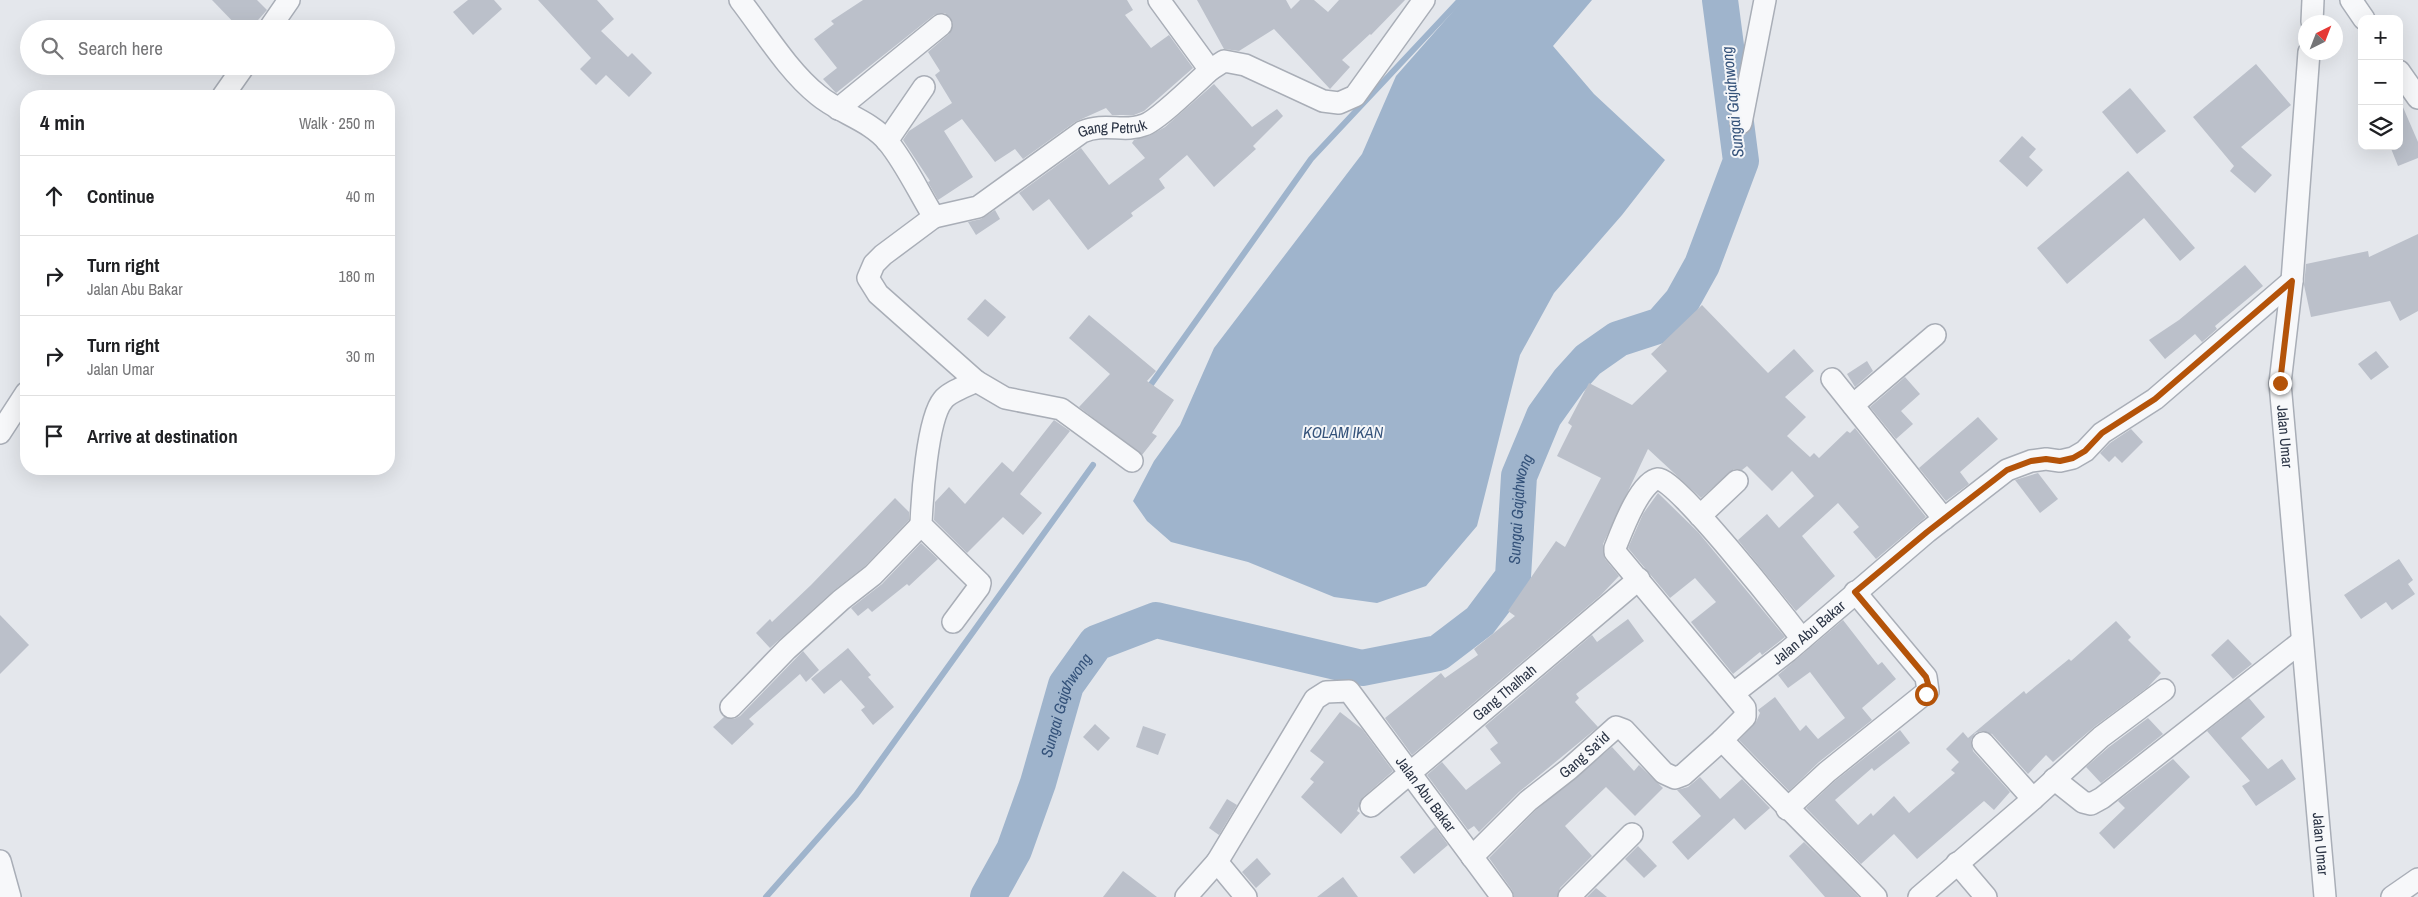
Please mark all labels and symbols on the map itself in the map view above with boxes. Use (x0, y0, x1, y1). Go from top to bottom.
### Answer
north arrow (2298, 15, 2343, 60)
water label: Sungai Gajahwong (1715, 45, 1749, 159)
street label: Gang Petruk (1074, 114, 1150, 143)
route end (2269, 372, 2292, 395)
street label: Jalan Umar (2272, 404, 2298, 469)
water label: KOLAM IKAN (1303, 421, 1384, 443)
water label: Sungai Gajahwong (1503, 450, 1538, 565)
street label: Jalan Abu Bakar (1768, 596, 1850, 669)
water label: Sungai Gajahwong (1035, 648, 1096, 760)
street label: Gang Thalhah (1468, 659, 1541, 726)
route start (1915, 683, 1938, 706)
street label: Gang Sa'id (1554, 727, 1614, 783)
street label: Jalan Abu Bakar (1391, 752, 1461, 836)
street label: Jalan Umar (2308, 812, 2334, 876)

